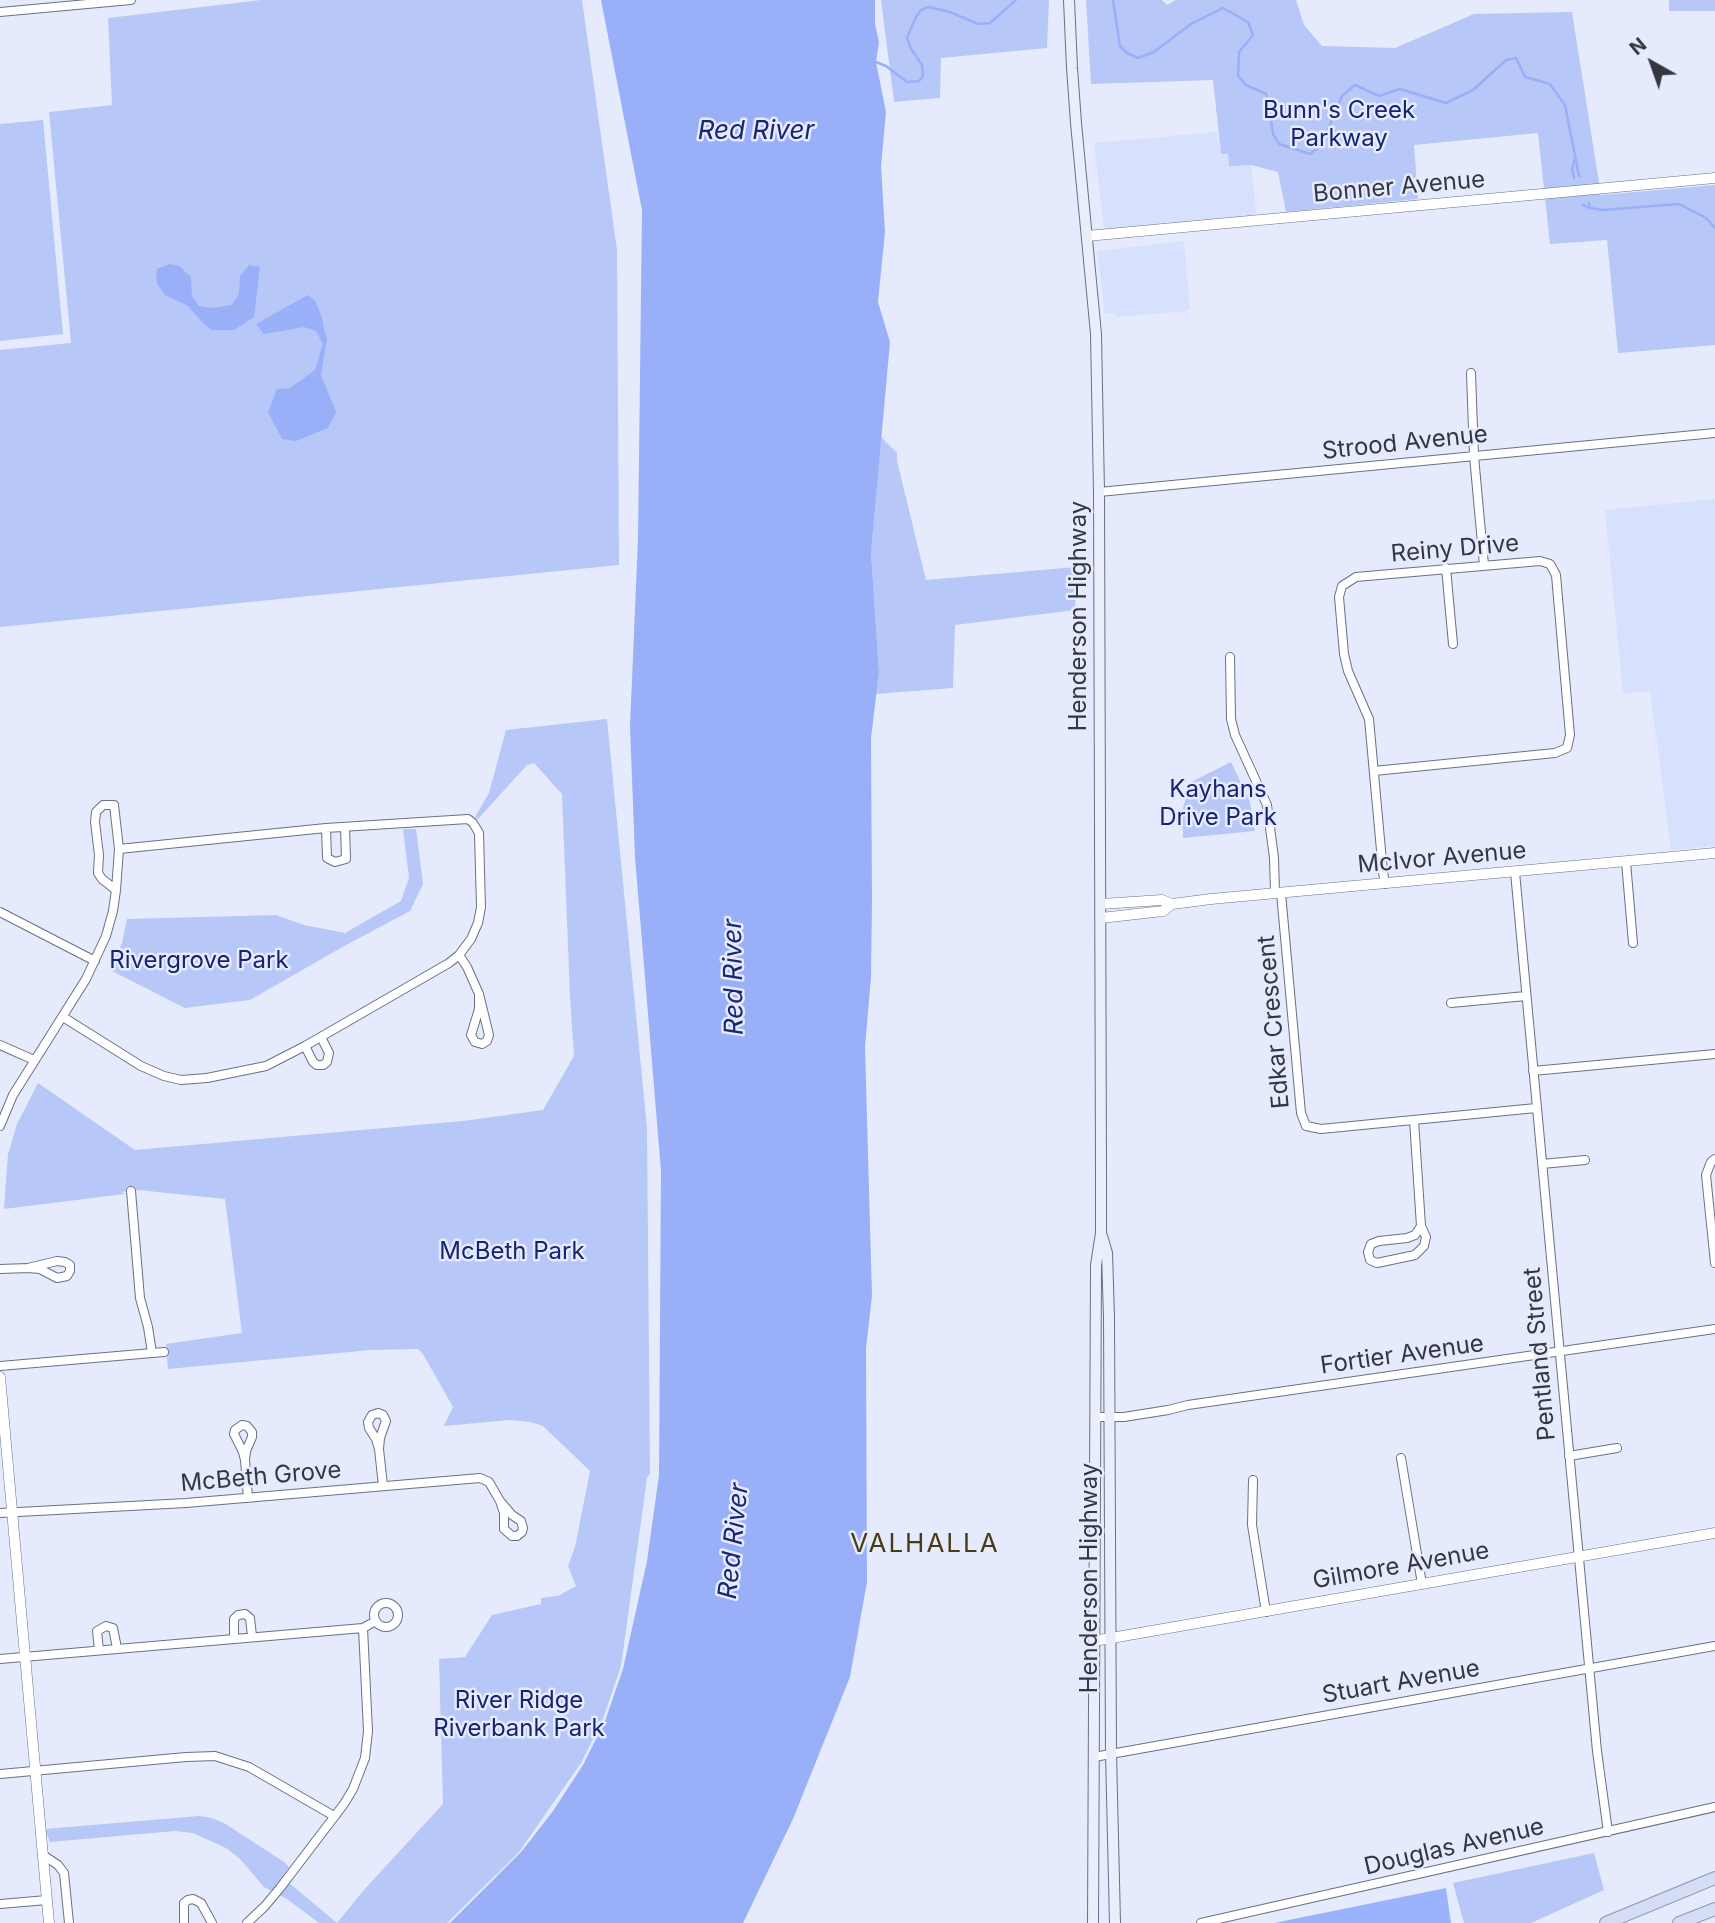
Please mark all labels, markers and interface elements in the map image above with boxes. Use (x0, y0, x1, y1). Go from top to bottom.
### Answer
north arrow (1617, 28, 1687, 98)
text: N (1625, 33, 1651, 60)
park label: Bunn's Creek Parkway (1263, 97, 1415, 153)
water label: Red River (698, 115, 814, 147)
street label: Bonner Avenue (1312, 165, 1486, 209)
street label: Strood Avenue (1321, 420, 1489, 466)
street label: Henderson Highway (1065, 501, 1093, 731)
street label: Reiny Drive (1390, 529, 1520, 569)
park label: Kayhans Drive Park (1159, 776, 1277, 832)
street label: McIvor Avenue (1356, 836, 1528, 880)
water label: Red River (717, 918, 751, 1036)
street label: Edkar Crescent (1252, 934, 1296, 1110)
park label: Rivergrove Park (109, 947, 289, 975)
park label: McBeth Park (439, 1238, 585, 1266)
street label: Pentland Street (1518, 1266, 1562, 1442)
street label: Fortier Avenue (1318, 1329, 1486, 1381)
street label: McBeth Grove (179, 1456, 343, 1498)
street label: Henderson Highway (1076, 1463, 1104, 1693)
water label: Red River (712, 1481, 756, 1601)
district label: VALHALLA (851, 1528, 999, 1560)
street label: Gilmore Avenue (1311, 1536, 1491, 1596)
street label: Stuart Avenue (1320, 1654, 1482, 1710)
park label: River Ridge Riverbank Park (433, 1687, 605, 1743)
street label: Douglas Avenue (1361, 1812, 1547, 1882)

